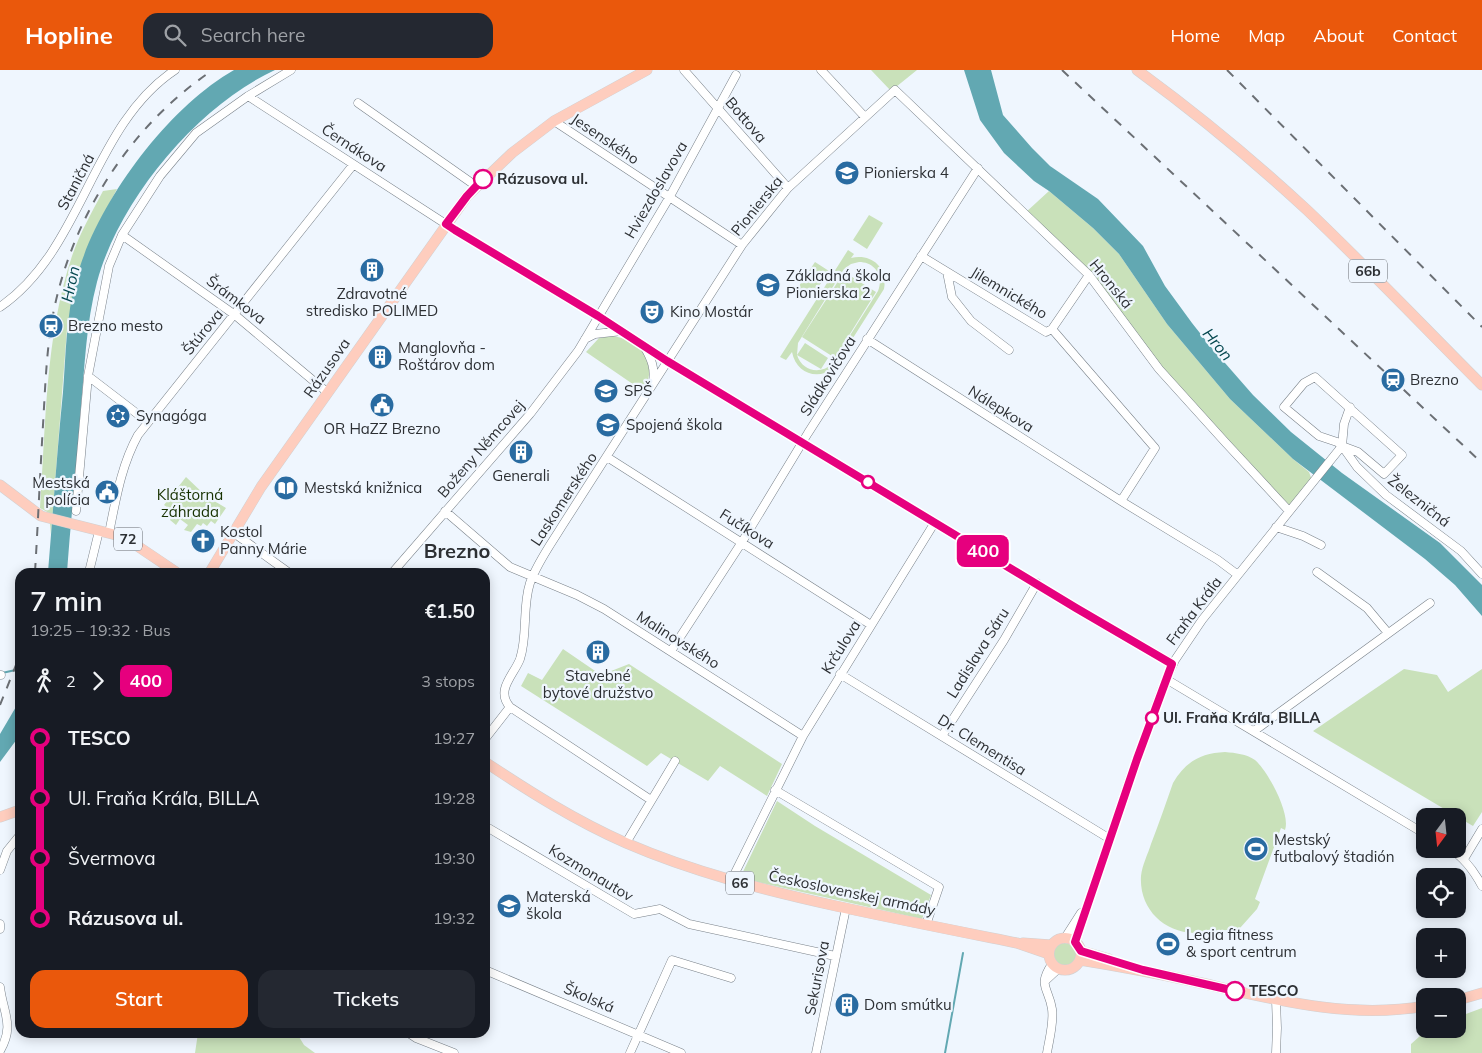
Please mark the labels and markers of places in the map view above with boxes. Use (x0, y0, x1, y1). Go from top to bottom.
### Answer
school or university icon: Pionierska 4 (834, 160, 860, 186)
place label: Pionierska 4 (864, 163, 949, 182)
marker: Rázusova ul. (473, 169, 493, 189)
place label: Rázusova ul. (497, 169, 588, 188)
building icon: Zdravotné stredisko POLIMED (359, 257, 385, 283)
place label: Základná škola Pionierska 2 (786, 266, 891, 302)
school or university icon: Základná škola Pionierska 2 (755, 272, 781, 298)
place label: Zdravotné stredisko POLIMED (306, 284, 438, 320)
theatre icon: Kino Mostár (639, 299, 665, 325)
place label: Kino Mostár (670, 302, 753, 321)
station icon: Brezno mesto (38, 313, 64, 339)
place label: Brezno mesto (68, 316, 163, 335)
place label: Manglovňa - Roštárov dom (398, 338, 495, 374)
building icon: Manglovňa - Roštárov dom (367, 344, 393, 370)
station icon: Brezno (1380, 367, 1406, 393)
place label: Brezno (1410, 370, 1459, 389)
school or university icon: SPŠ (593, 378, 619, 404)
place label: SPŠ (624, 381, 652, 400)
public building icon: OR HaZZ Brezno (369, 392, 395, 418)
synagogue icon: Synagóga (105, 403, 131, 429)
place label: Synagóga (136, 406, 207, 425)
school or university icon: Spojená škola (595, 412, 621, 438)
place label: Spojená škola (626, 415, 722, 434)
place label: OR HaZZ Brezno (324, 419, 440, 438)
building icon: Generali (508, 439, 534, 465)
place label: Generali (492, 466, 550, 485)
place label: Mestská polícia (32, 473, 90, 509)
library icon: Mestská knižnica (273, 475, 299, 501)
unlabelled marker (861, 475, 875, 489)
place label: Mestská knižnica (304, 478, 422, 497)
public building icon: Mestská polícia (94, 479, 120, 505)
place label: Kostol Panny Márie (220, 522, 307, 558)
church icon: Kostol Panny Márie (190, 528, 216, 554)
building icon: Stavebné bytové družstvo (585, 639, 611, 665)
place label: Stavebné bytové družstvo (543, 666, 653, 702)
place label: Ul. Fraňa Kráľa, BILLA (1163, 708, 1321, 727)
marker: Ul. Fraňa Kráľa, BILLA (1145, 711, 1159, 725)
place label: Mestský futbalový štadión (1274, 830, 1395, 866)
sports icon: Mestský futbalový štadión (1243, 836, 1269, 862)
place label: Materská škola (526, 887, 591, 923)
school or university icon: Materská škola (496, 893, 522, 919)
place label: Legia fitness & sport centrum (1186, 925, 1297, 961)
sports icon: Legia fitness & sport centrum (1155, 931, 1181, 957)
marker: TESCO (1225, 981, 1245, 1001)
place label: TESCO (1249, 981, 1298, 1000)
building icon: Dom smútku (834, 992, 860, 1018)
place label: Dom smútku (864, 995, 952, 1014)

